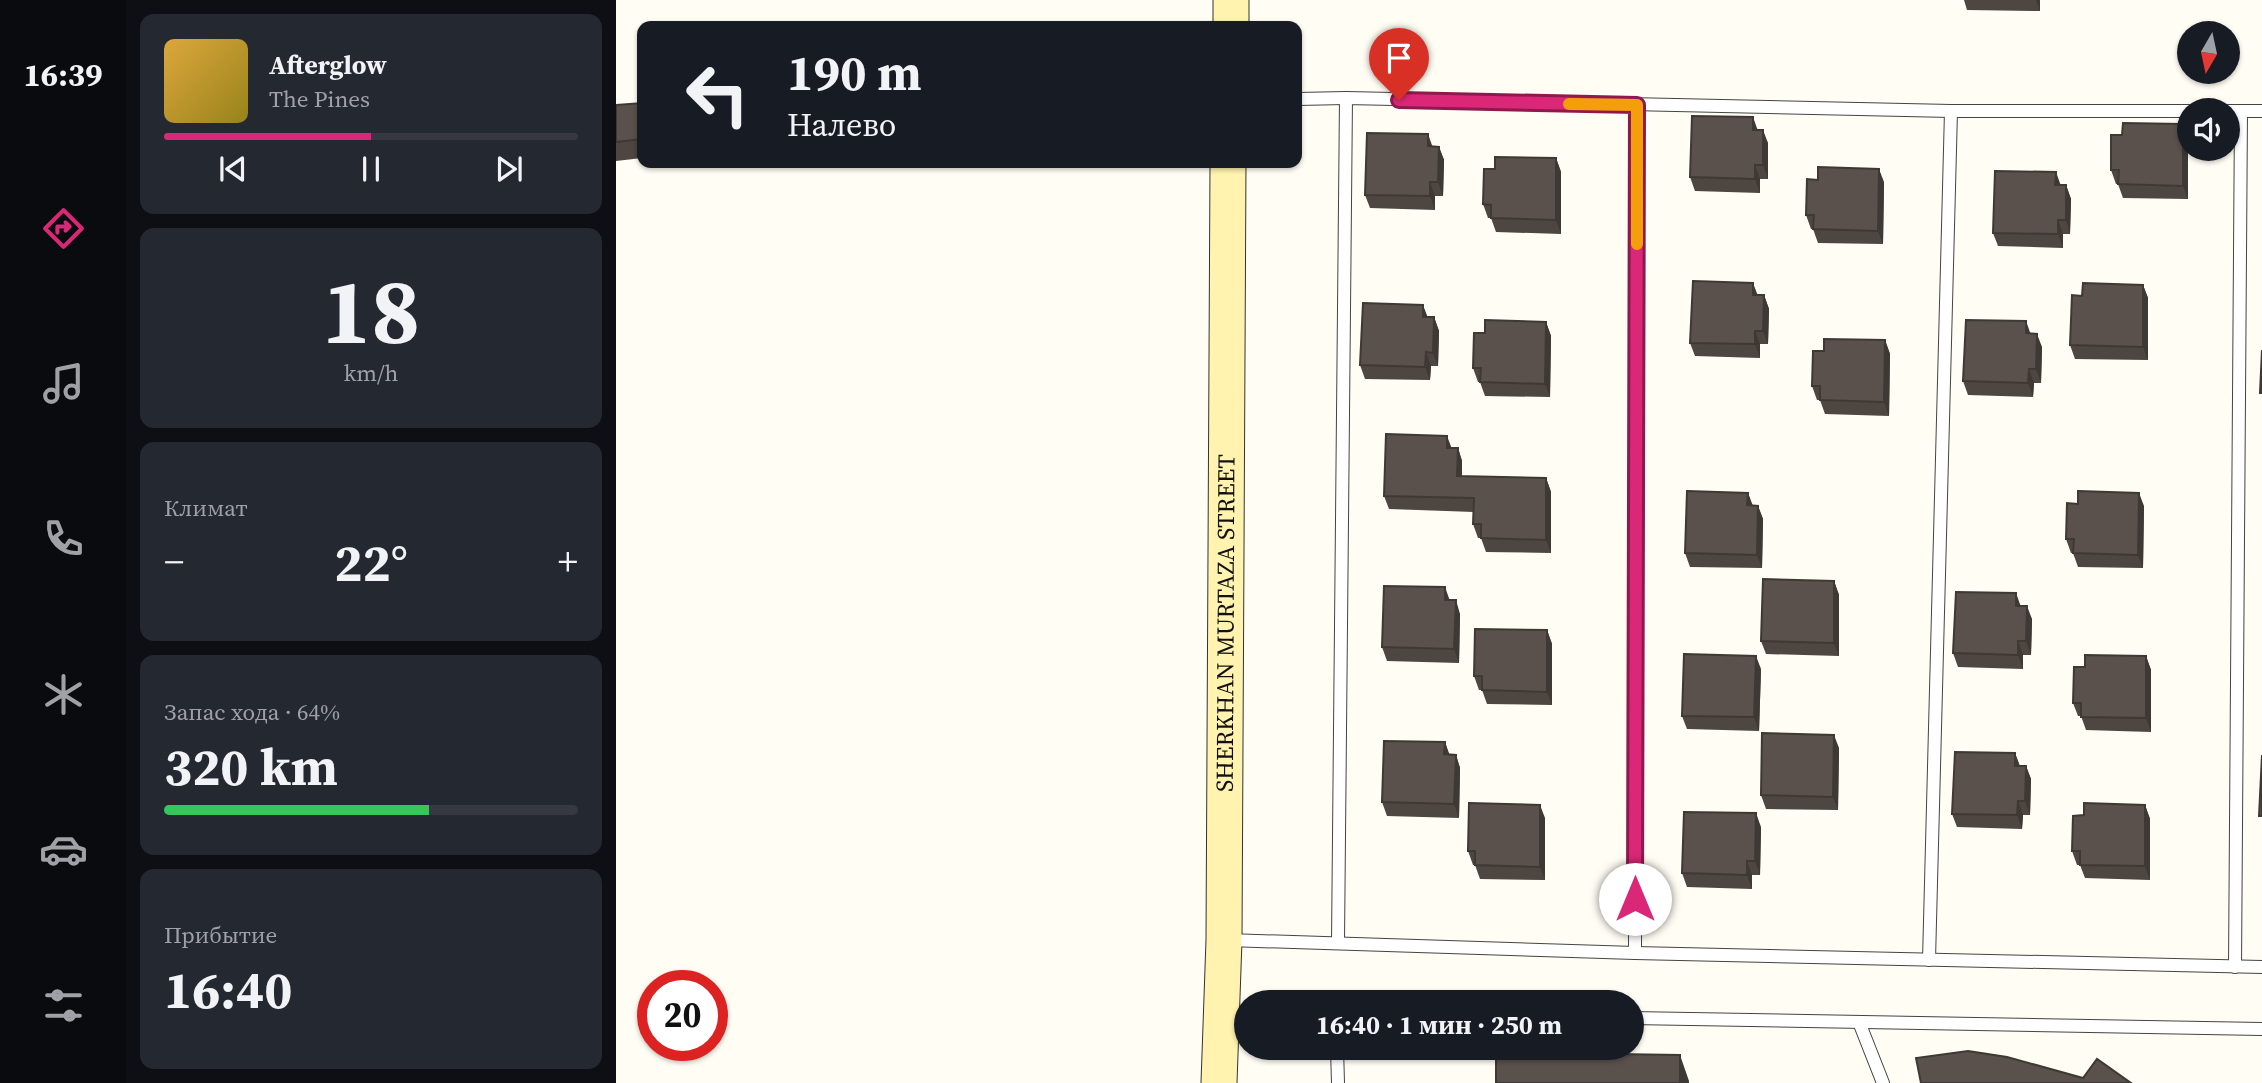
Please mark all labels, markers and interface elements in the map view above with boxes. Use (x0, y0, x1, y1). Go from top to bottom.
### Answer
north arrow (2177, 21, 2240, 84)
map controls (2177, 21, 2240, 161)
pin (1369, 28, 1429, 100)
text: 190 m (787, 39, 922, 106)
icon: arrive (1380, 39, 1418, 77)
text: Afterglow (269, 47, 387, 83)
icon: left (672, 49, 763, 140)
text: 16:39 (24, 53, 102, 97)
text: The Pines (269, 83, 370, 115)
button: sound (2177, 98, 2240, 161)
text: Налево (787, 103, 896, 147)
icon: previous (214, 150, 252, 188)
icon: pause (352, 150, 390, 188)
icon: next (490, 150, 528, 188)
icon: directions (39, 204, 88, 253)
text: 18 (322, 249, 420, 373)
text: km/h (344, 357, 398, 389)
icon: music (39, 359, 88, 408)
street label: SHERKHAN MURTAZA STREET (1208, 454, 1243, 792)
text: Климат (164, 492, 248, 524)
icon: phone (39, 514, 88, 563)
text: 22° (334, 527, 408, 598)
text: − (164, 536, 184, 588)
text: + (558, 536, 578, 588)
icon: climate (39, 670, 88, 719)
text: Запас хода · 64% (164, 696, 340, 728)
text: 320 km (164, 731, 338, 802)
icon: car (39, 825, 88, 874)
position arrow (1598, 862, 1672, 936)
text: Прибытие (164, 919, 277, 951)
text: 16:40 (164, 954, 292, 1025)
speed limit sign: 20 (637, 970, 728, 1061)
icon: filters (39, 981, 88, 1030)
text: 16:40 · 1 мин · 250 m (1316, 1007, 1562, 1043)

